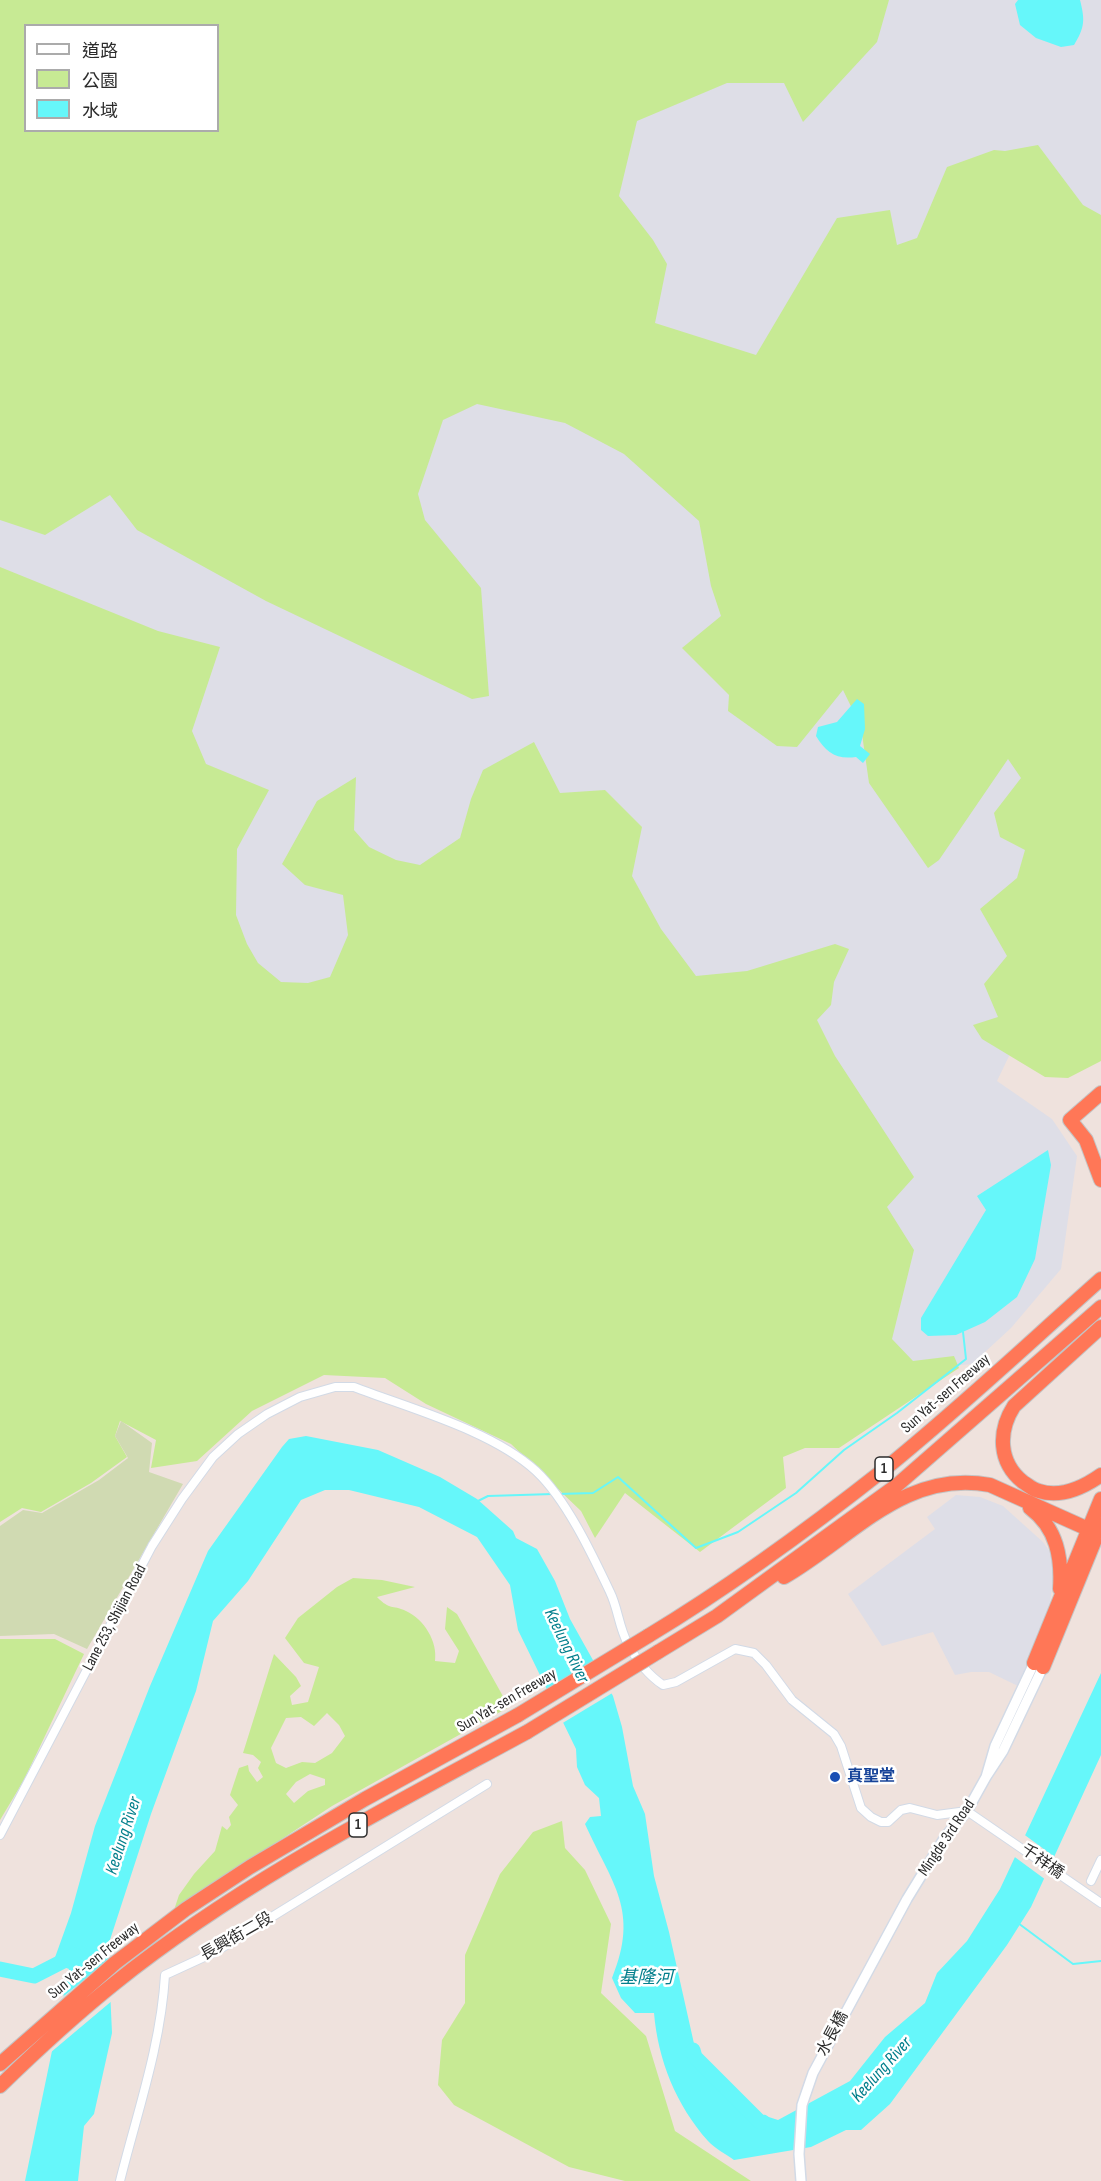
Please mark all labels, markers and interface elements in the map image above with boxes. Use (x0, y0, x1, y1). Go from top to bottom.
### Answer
legend (24, 24, 219, 132)
text: 道路 (82, 41, 118, 62)
text: 公園 (82, 71, 118, 92)
text: 水域 (82, 101, 118, 122)
street label: Sun Yat-sen Freeway (898, 1350, 994, 1438)
road number: 1 (875, 1457, 893, 1481)
street label: Lane 253, Shijian Road (79, 1562, 151, 1674)
water label: Keelung River (539, 1605, 593, 1687)
street label: Sun Yat-sen Freeway (454, 1665, 560, 1737)
place label: 真聖堂 (847, 1767, 895, 1787)
marker: 真聖堂 (828, 1770, 842, 1784)
water label: Keelung River (101, 1795, 147, 1877)
street label: Mingde 3rd Road (914, 1796, 980, 1880)
road number: 1 (349, 1813, 367, 1837)
street label: 千祥橋 (1017, 1840, 1067, 1884)
street label: 長興街二段 (198, 1909, 276, 1965)
street label: Sun Yat-sen Freeway (45, 1918, 143, 2004)
water label: 基隆河 (619, 1967, 673, 1989)
street label: 水長橋 (813, 2008, 853, 2060)
water label: Keelung River (847, 2033, 917, 2107)

